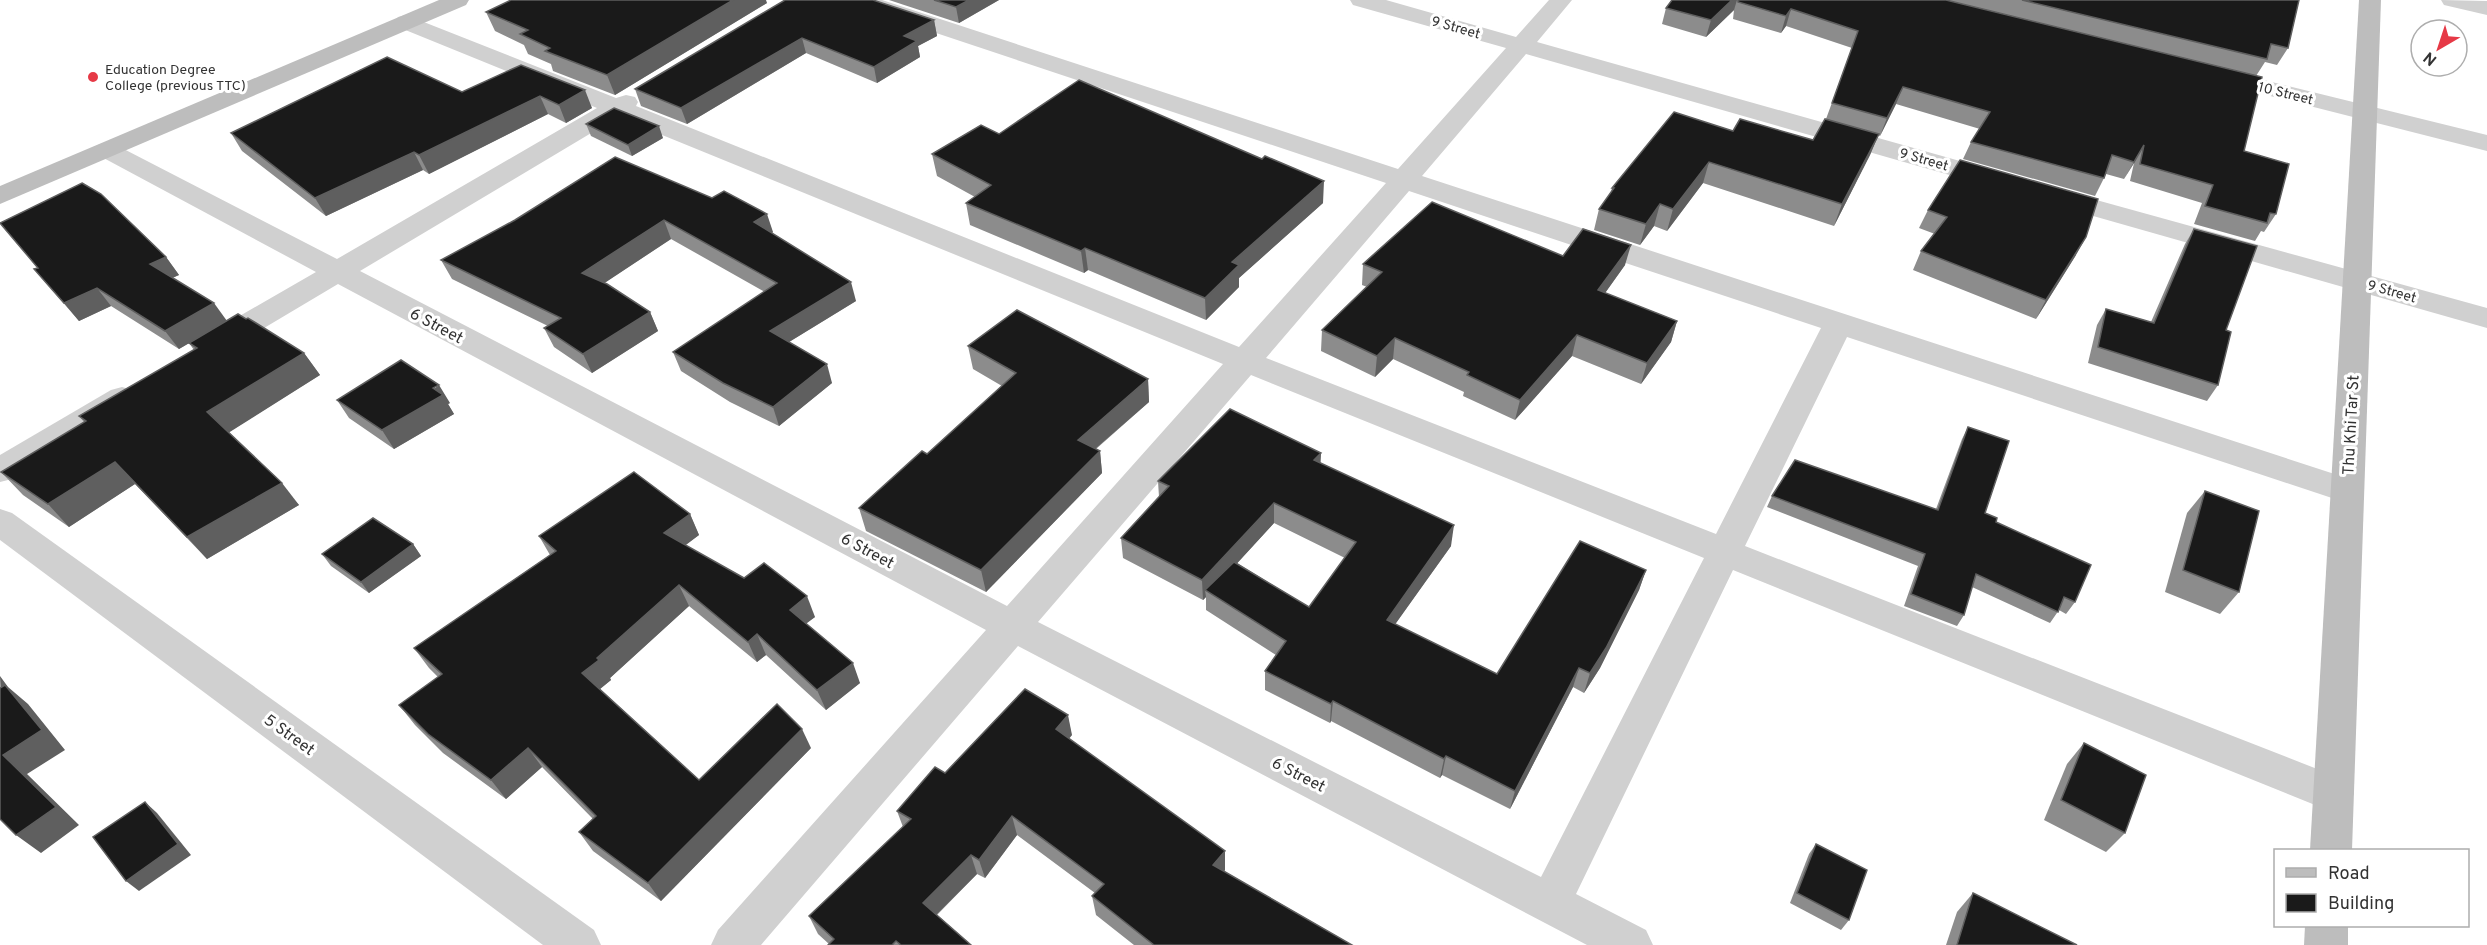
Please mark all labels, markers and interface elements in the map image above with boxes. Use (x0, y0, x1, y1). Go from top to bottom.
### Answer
street label: 9 Street (1429, 13, 1482, 44)
north arrow (2409, 18, 2469, 78)
text: N (2420, 47, 2442, 69)
place label: Education Degree College (previous TTC) (105, 62, 246, 95)
marker: Education Degree College (previous TTC) (86, 70, 100, 84)
street label: 10 Street (2256, 79, 2315, 109)
street label: 9 Street (1897, 145, 1950, 176)
street label: 9 Street (2365, 277, 2418, 308)
street label: 6 Street (406, 304, 466, 349)
street label: Thu Khi Tar St (2339, 375, 2365, 476)
street label: 6 Street (837, 529, 897, 574)
street label: 5 Street (260, 711, 318, 761)
street label: 6 Street (1268, 754, 1328, 798)
legend (2274, 849, 2469, 927)
text: Road (2328, 863, 2370, 886)
text: Building (2328, 893, 2394, 916)

